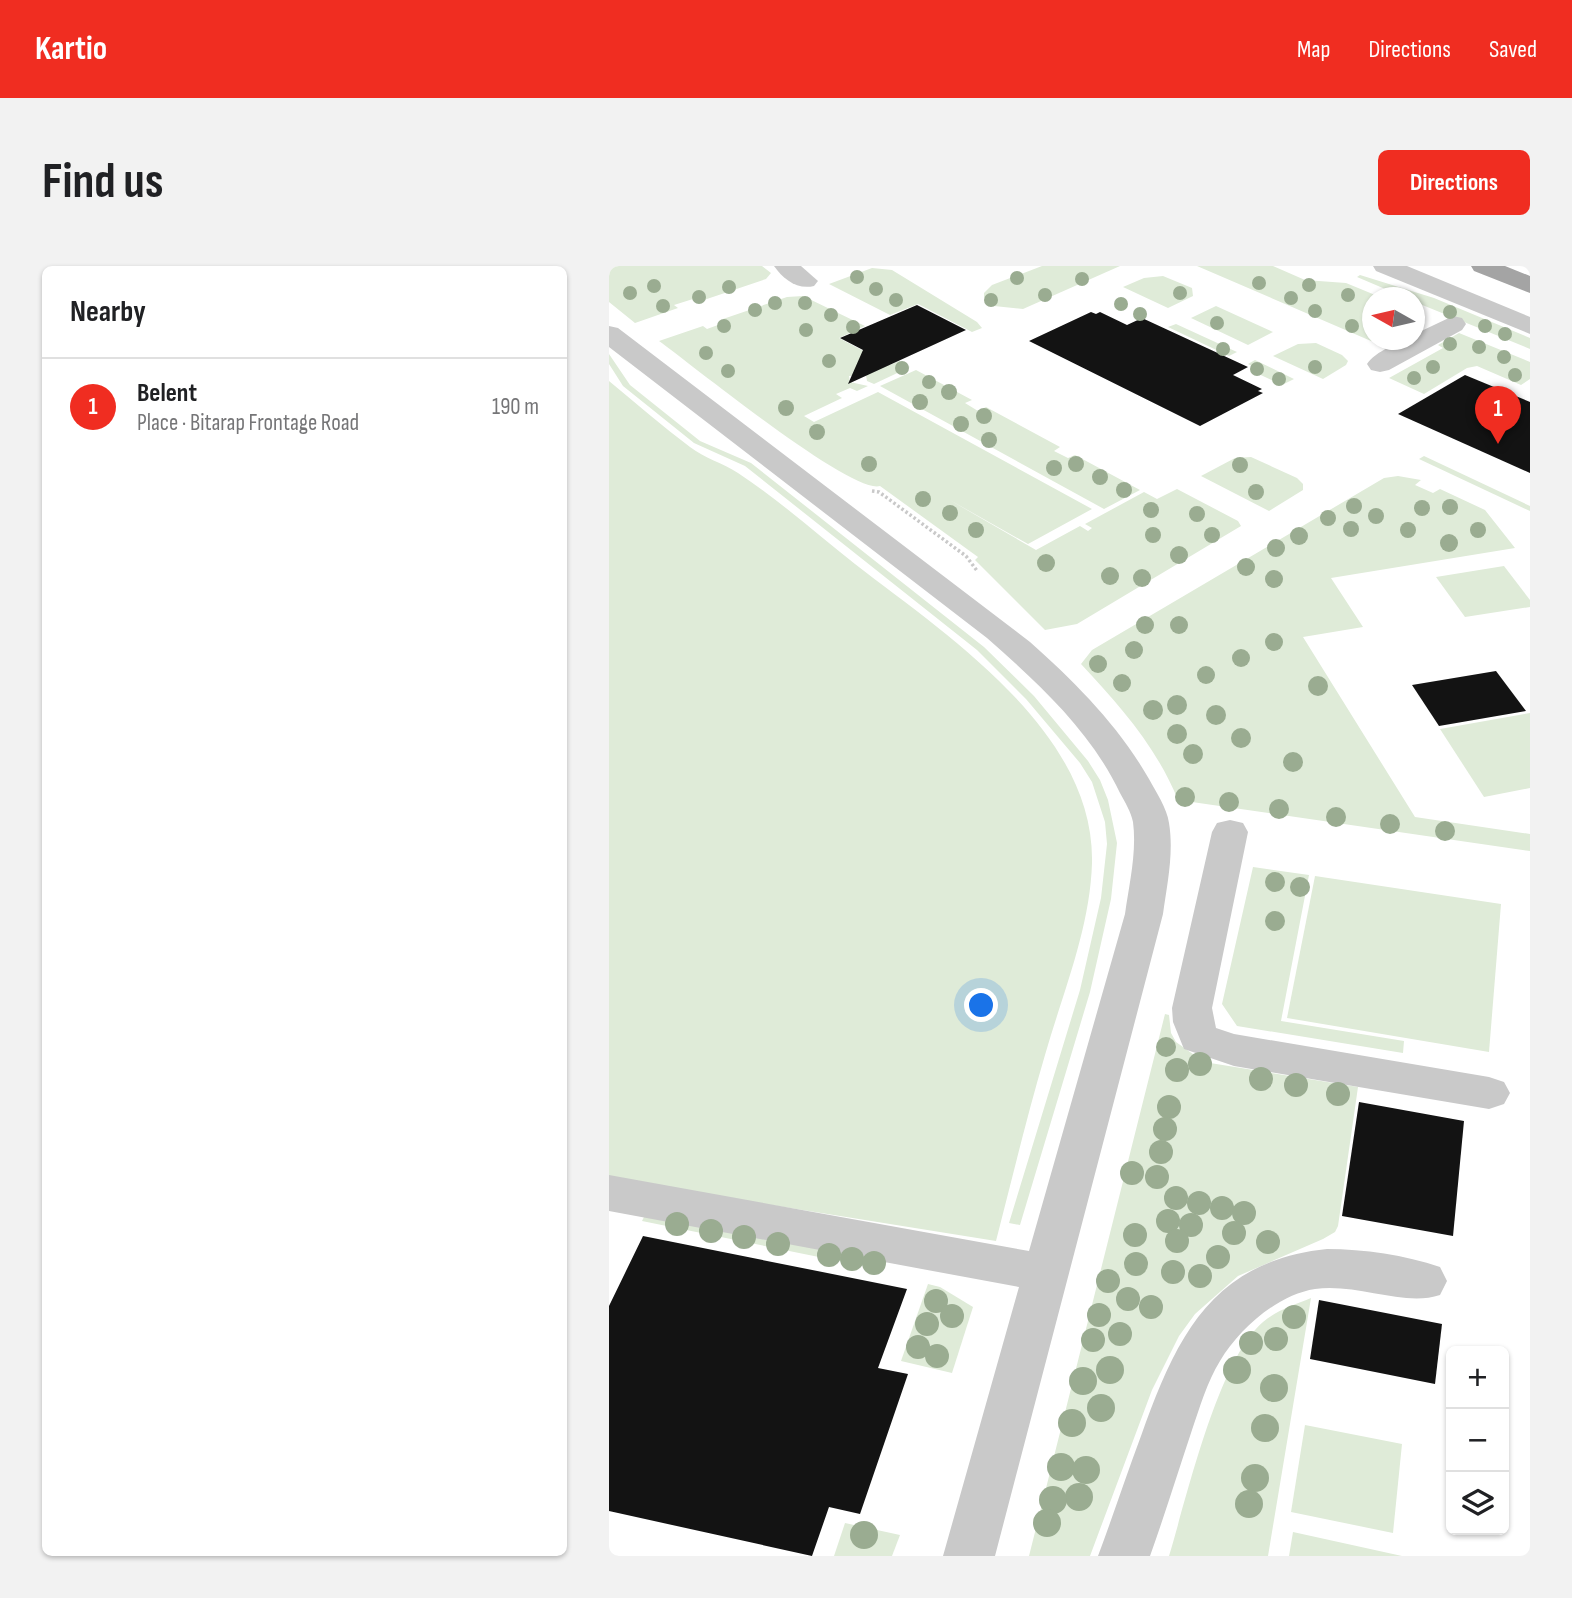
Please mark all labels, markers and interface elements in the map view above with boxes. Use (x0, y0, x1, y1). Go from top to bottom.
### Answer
text: Kartio (35, 29, 107, 69)
text: Map (1297, 35, 1330, 64)
text: Directions (1368, 35, 1451, 64)
text: Saved (1489, 35, 1537, 64)
button: Directions (1378, 150, 1530, 215)
text: Find us (42, 153, 164, 212)
north arrow (1362, 287, 1425, 350)
text: Nearby (70, 294, 146, 330)
text: Belent (137, 378, 197, 409)
pin: 1 (1475, 386, 1521, 444)
text: 1 (88, 393, 98, 421)
text: 190 m (492, 393, 539, 421)
text: Place · Bitarap Frontage Road (137, 409, 359, 437)
your location (964, 988, 998, 1022)
map controls (1446, 1346, 1509, 1535)
button: + (1446, 1346, 1509, 1409)
button: − (1446, 1409, 1509, 1472)
button: layers (1446, 1472, 1509, 1535)

